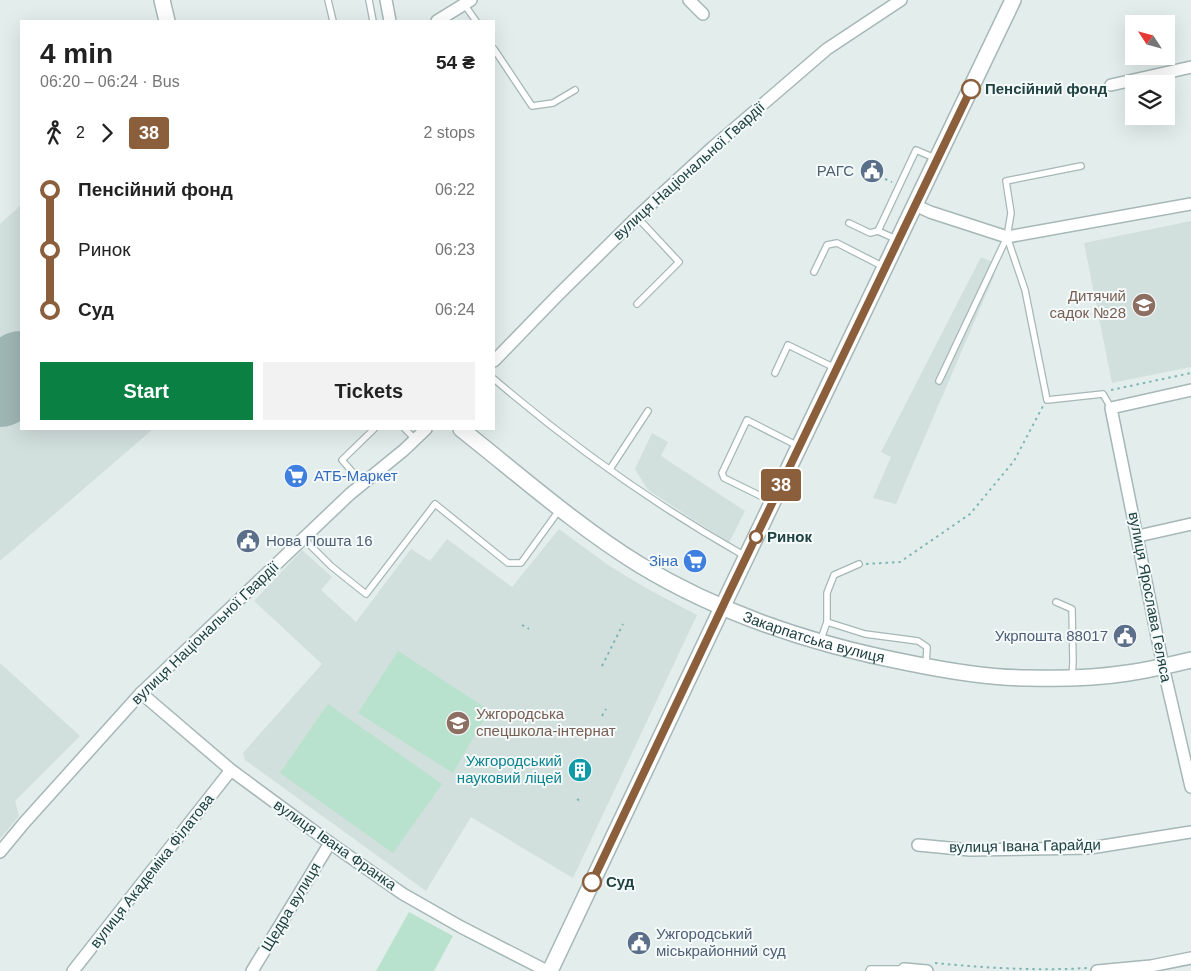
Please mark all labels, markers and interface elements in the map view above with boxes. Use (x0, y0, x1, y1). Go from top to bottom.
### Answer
north arrow (1125, 15, 1175, 65)
map controls (1125, 15, 1175, 125)
text: 4 min (40, 38, 113, 69)
text: 54 ₴ (436, 52, 475, 73)
text: 06:20 – 06:24 · Bus (40, 73, 180, 90)
button: layers (1125, 75, 1175, 125)
marker: Пенсійний фонд (961, 79, 981, 99)
place label: Пенсійний фонд (985, 80, 1108, 97)
street label: вулиця Національної Гвардії (609, 97, 769, 243)
icon: walk (40, 119, 68, 147)
icon: forward (93, 119, 121, 147)
text: 38 (139, 123, 159, 143)
text: 2 (76, 124, 85, 141)
text: 2 stops (423, 124, 475, 141)
public building icon: РАГС (859, 158, 885, 184)
place label: РАГС (817, 162, 854, 179)
text: Пенсійний фонд (78, 179, 233, 200)
text: 06:22 (435, 181, 475, 198)
text: Ринок (78, 239, 131, 260)
text: 06:23 (435, 241, 475, 258)
place label: Дитячий садок №28 (1050, 287, 1126, 321)
school or university icon: Дитячий садок №28 (1131, 292, 1157, 318)
text: Суд (78, 299, 114, 320)
text: 06:24 (435, 301, 475, 318)
button: Start (40, 362, 253, 420)
button: Tickets (263, 362, 475, 420)
supermarket icon: АТБ-Маркет (283, 463, 309, 489)
place label: АТБ-Маркет (314, 467, 398, 484)
line badge: 38 (758, 469, 804, 501)
text: 38 (771, 475, 791, 495)
street label: вулиця Ярослава Геляса (1126, 510, 1175, 684)
public building icon: Нова Пошта 16 (235, 528, 261, 554)
place label: Ринок (767, 528, 812, 545)
marker: Ринок (749, 530, 763, 544)
place label: Нова Пошта 16 (266, 532, 373, 549)
supermarket icon: Зіна (682, 548, 708, 574)
place label: Зіна (649, 552, 679, 569)
street label: вулиця Національної Гвардії (127, 557, 282, 708)
street label: Закарпатська вулиця (741, 607, 886, 666)
public building icon: Укрпошта 88017 (1112, 623, 1138, 649)
place label: Укрпошта 88017 (995, 627, 1108, 644)
place label: Ужгородська спецшкола-інтернат (476, 705, 616, 739)
school or university icon: Ужгородська спецшкола-інтернат (445, 710, 471, 736)
place label: Ужгородський науковий ліцей (457, 752, 562, 786)
building icon: Ужгородський науковий ліцей (567, 757, 593, 783)
street label: вулиця Академіка Філатова (86, 790, 217, 951)
street label: вулиця Івана Франка (271, 796, 400, 894)
street label: вулиця Івана Гарайди (949, 836, 1101, 855)
street label: Щедра вулиця (257, 859, 324, 954)
marker: Суд (582, 872, 602, 892)
place label: Суд (606, 873, 635, 890)
place label: Ужгородський міськрайонний суд (656, 925, 786, 959)
public building icon: Ужгородський міськрайонний суд (626, 930, 652, 956)

